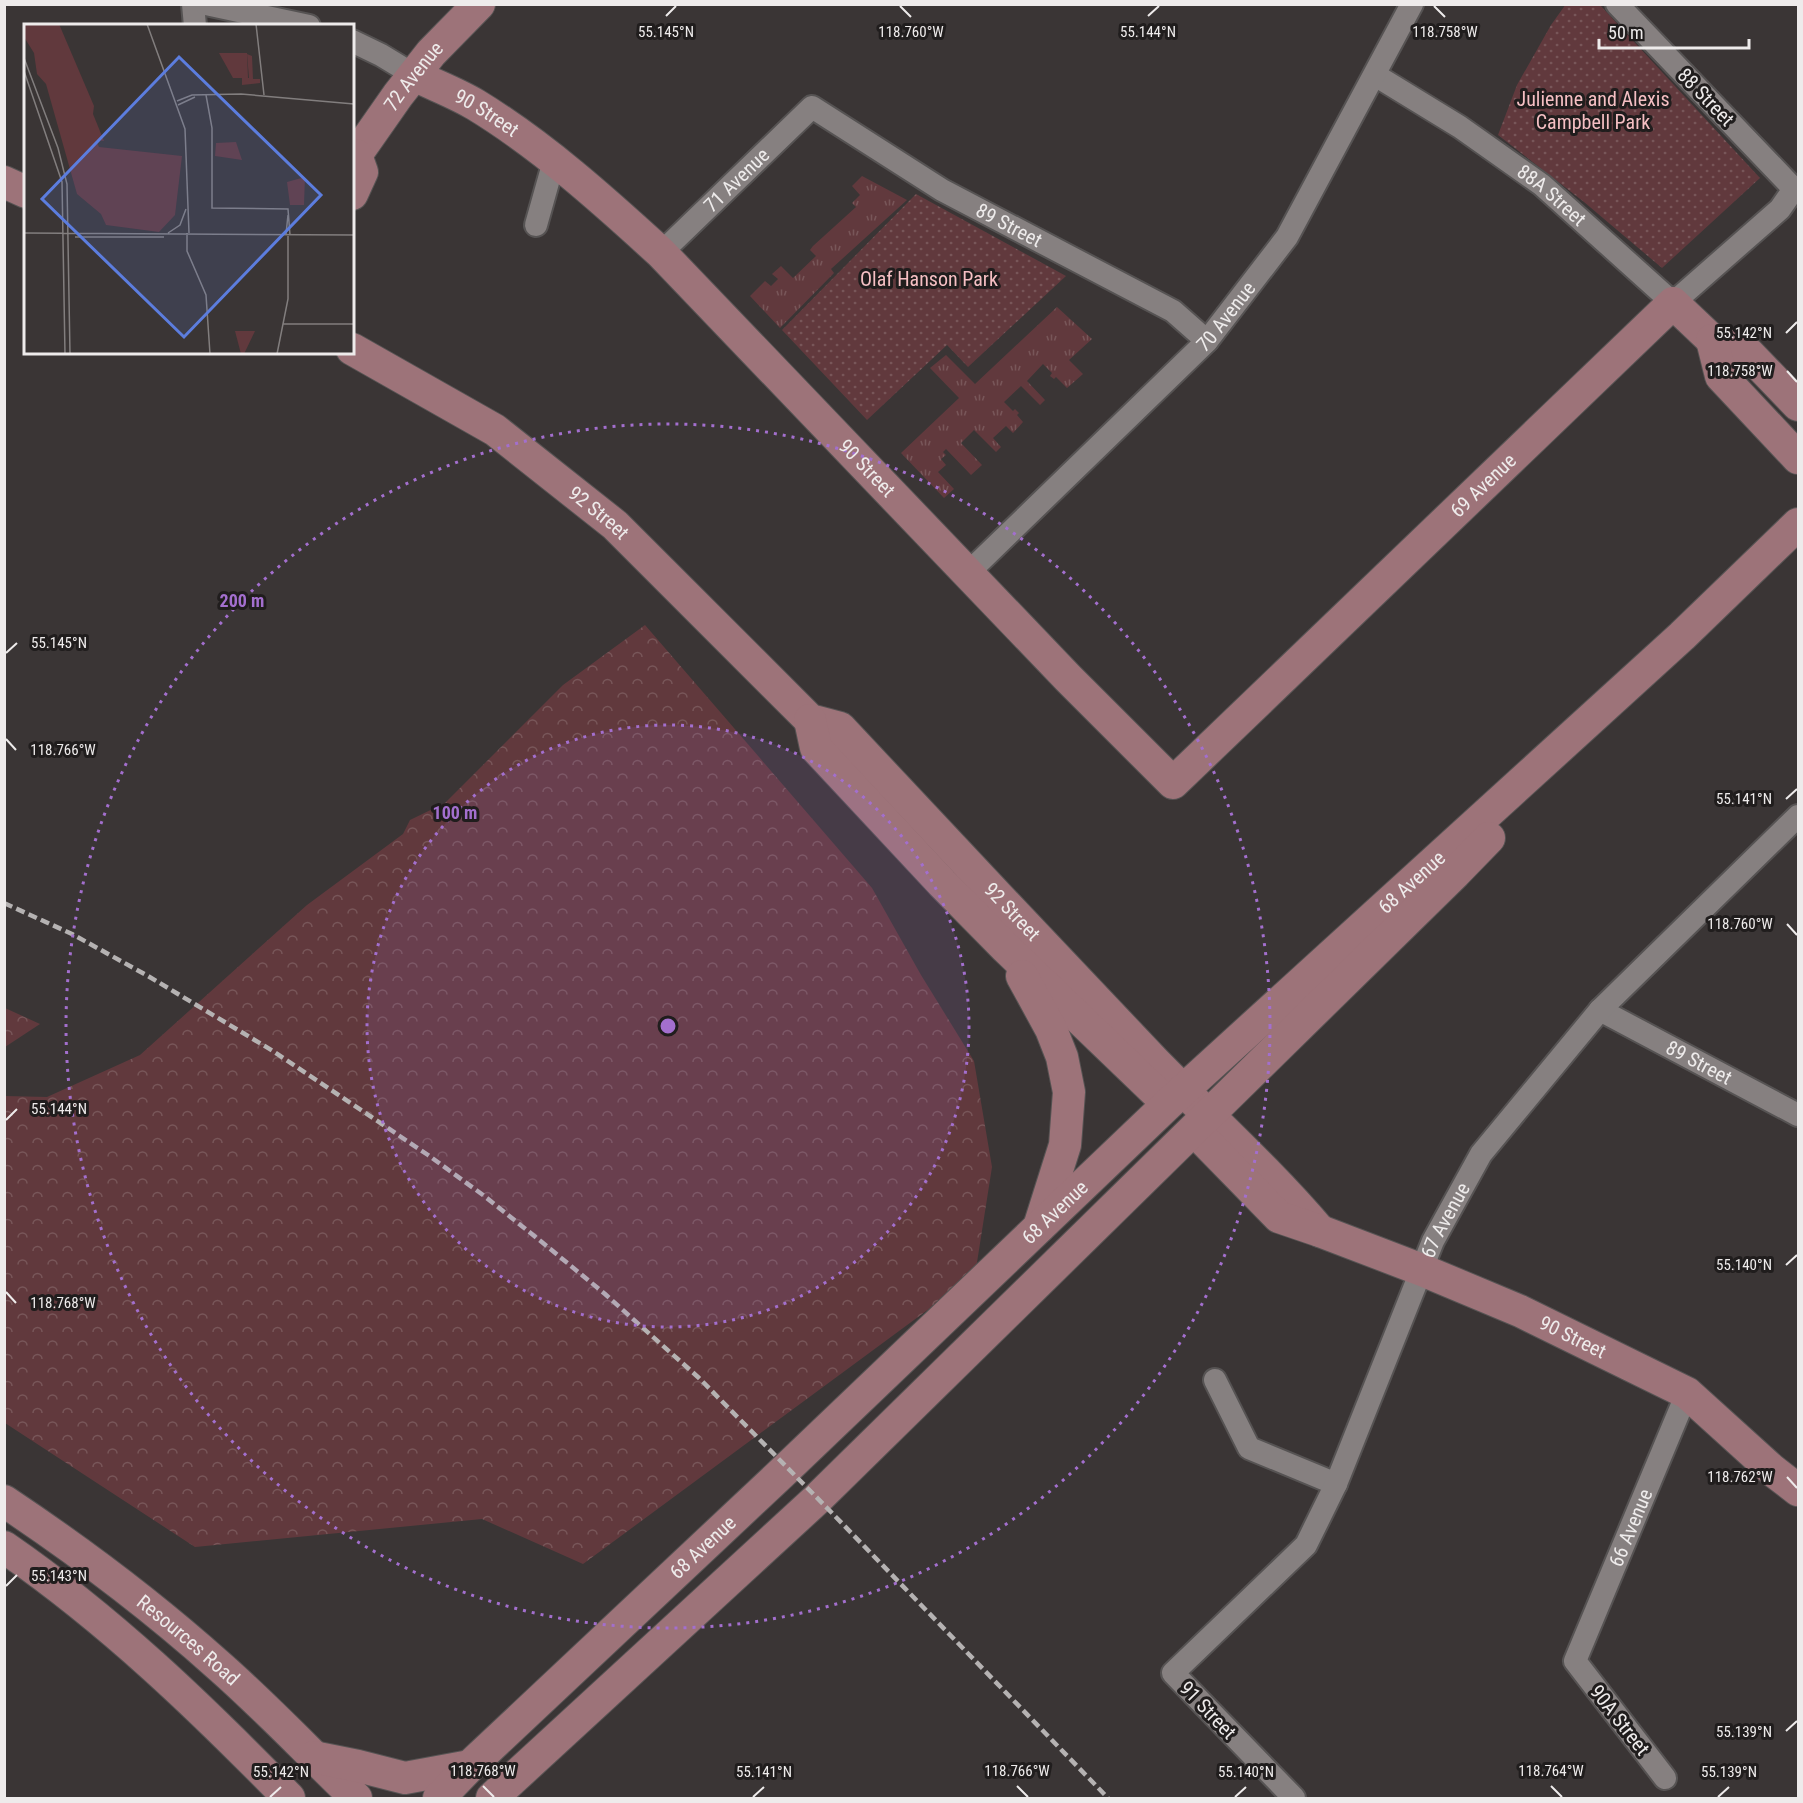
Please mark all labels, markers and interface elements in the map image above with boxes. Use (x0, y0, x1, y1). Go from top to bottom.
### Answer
scale bar (1599, 12, 1749, 50)
text: 50 m (1608, 22, 1643, 43)
text: 55.145°N (638, 23, 694, 41)
text: 118.760°W (878, 23, 944, 41)
text: 55.144°N (1120, 23, 1176, 41)
text: 118.758°W (1412, 23, 1478, 41)
inset map (24, 24, 354, 354)
street label: 72 Avenue (379, 36, 448, 116)
street label: 88 Street (1673, 63, 1739, 131)
street label: 90 Street (451, 84, 524, 142)
park label: Julienne and Alexis Campbell Park (1517, 87, 1670, 134)
street label: 71 Avenue (699, 143, 774, 217)
street label: 88A Street (1513, 159, 1591, 231)
street label: 89 Street (972, 198, 1046, 252)
park label: Olaf Hanson Park (860, 267, 998, 291)
street label: 70 Avenue (1191, 277, 1260, 357)
text: 55.142°N (1716, 324, 1772, 342)
text: 118.758°W (1707, 362, 1773, 380)
street label: 90 Street (834, 434, 900, 502)
street label: 69 Avenue (1445, 448, 1521, 522)
street label: 92 Street (564, 481, 634, 544)
text: 200 m (220, 590, 264, 611)
text: 55.145°N (31, 634, 87, 652)
text: 118.766°W (30, 741, 96, 759)
text: 55.141°N (1716, 790, 1772, 808)
text: 100 m (433, 802, 477, 823)
street label: 68 Avenue (1373, 846, 1450, 919)
street label: 92 Street (979, 877, 1046, 946)
text: 118.760°W (1707, 915, 1773, 933)
centre of rings (658, 1016, 678, 1036)
street label: 89 Street (1662, 1035, 1736, 1090)
text: 55.144°N (31, 1100, 87, 1118)
street label: 68 Avenue (1017, 1175, 1093, 1249)
street label: 67 Avenue (1415, 1178, 1475, 1261)
text: 55.140°N (1716, 1256, 1772, 1274)
text: 118.768°W (30, 1294, 96, 1312)
street label: 90 Street (1536, 1310, 1610, 1363)
text: 118.762°W (1707, 1468, 1773, 1486)
street label: 66 Avenue (1604, 1485, 1658, 1570)
street label: 68 Avenue (665, 1510, 741, 1584)
text: 55.143°N (31, 1567, 87, 1585)
street label: Resources Road (132, 1590, 245, 1690)
street label: 91 Street (1175, 1676, 1241, 1744)
street label: 90A Street (1585, 1680, 1655, 1760)
text: 55.139°N (1716, 1723, 1772, 1741)
text: 118.768°W (450, 1762, 516, 1780)
text: 118.766°W (984, 1762, 1050, 1780)
text: 118.764°W (1518, 1762, 1584, 1780)
text: 55.142°N (253, 1763, 309, 1781)
text: 55.141°N (736, 1763, 792, 1781)
text: 55.140°N (1218, 1763, 1274, 1781)
text: 55.139°N (1701, 1763, 1757, 1781)

